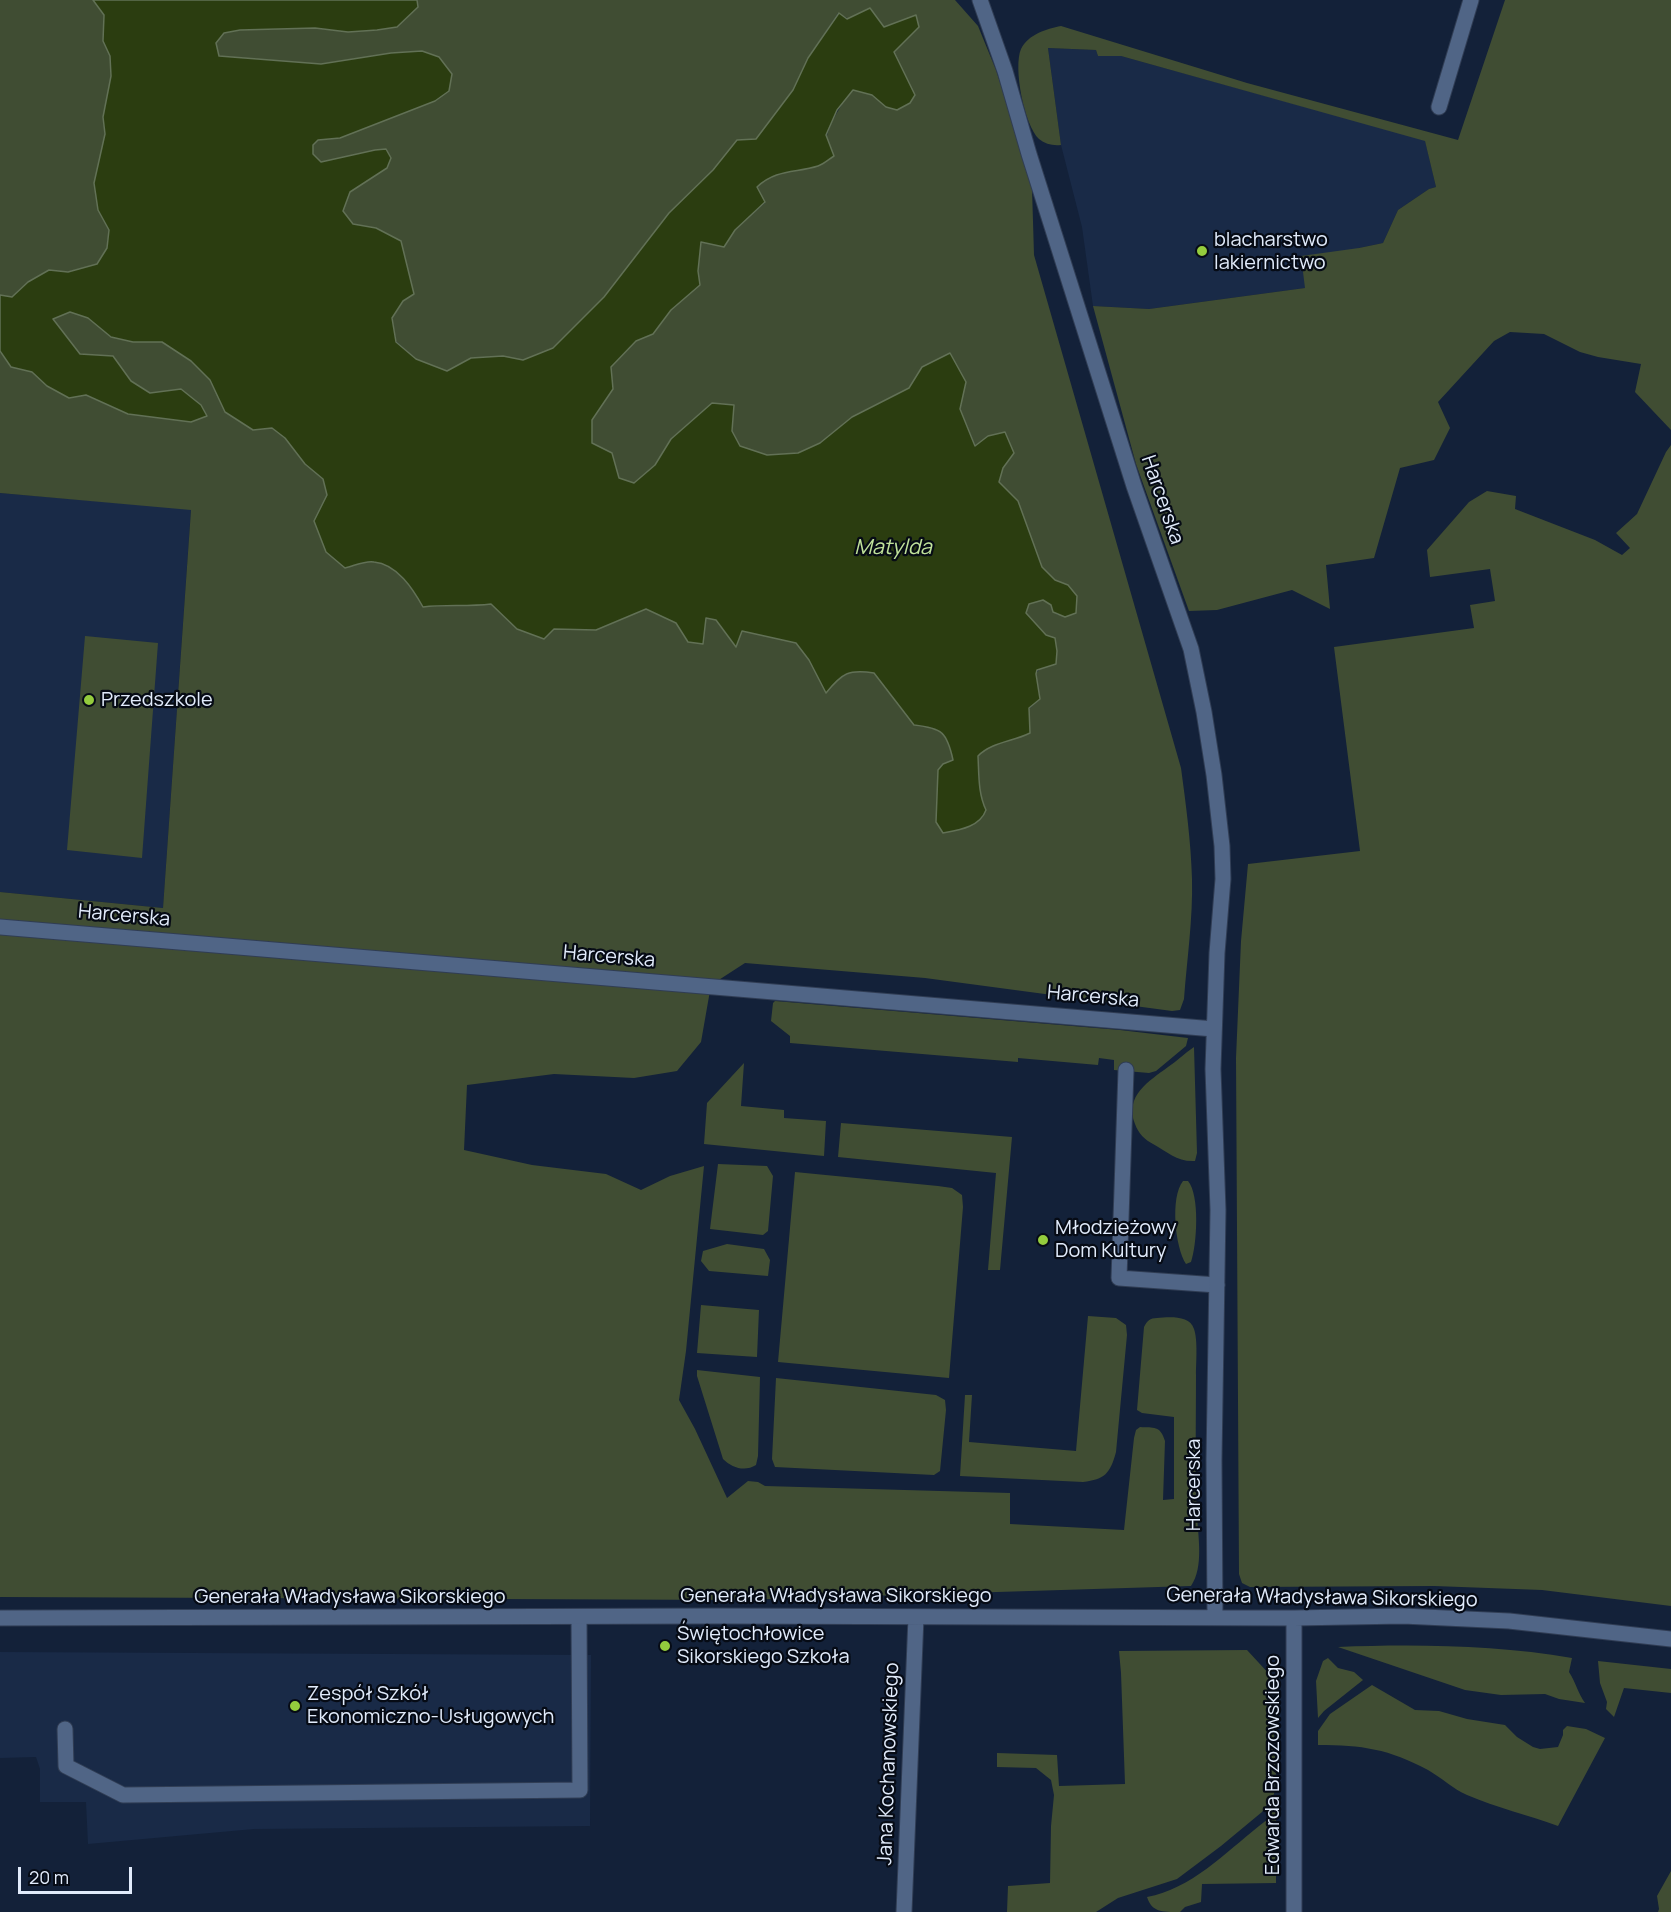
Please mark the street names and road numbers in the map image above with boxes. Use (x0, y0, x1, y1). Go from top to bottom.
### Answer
street label: Harcerska (1136, 452, 1188, 548)
street label: Harcerska (77, 900, 171, 932)
street label: Harcerska (562, 941, 656, 973)
street label: Harcerska (1046, 981, 1140, 1013)
street label: Harcerska (1182, 1439, 1206, 1531)
street label: Generała Władysława Sikorskiego (1166, 1583, 1478, 1613)
street label: Generała Władysława Sikorskiego (680, 1584, 992, 1608)
street label: Generała Władysława Sikorskiego (194, 1585, 506, 1609)
street label: Edwarda Brzozowskiego (1261, 1655, 1285, 1875)
street label: Jana Kochanowskiego (873, 1662, 905, 1866)

